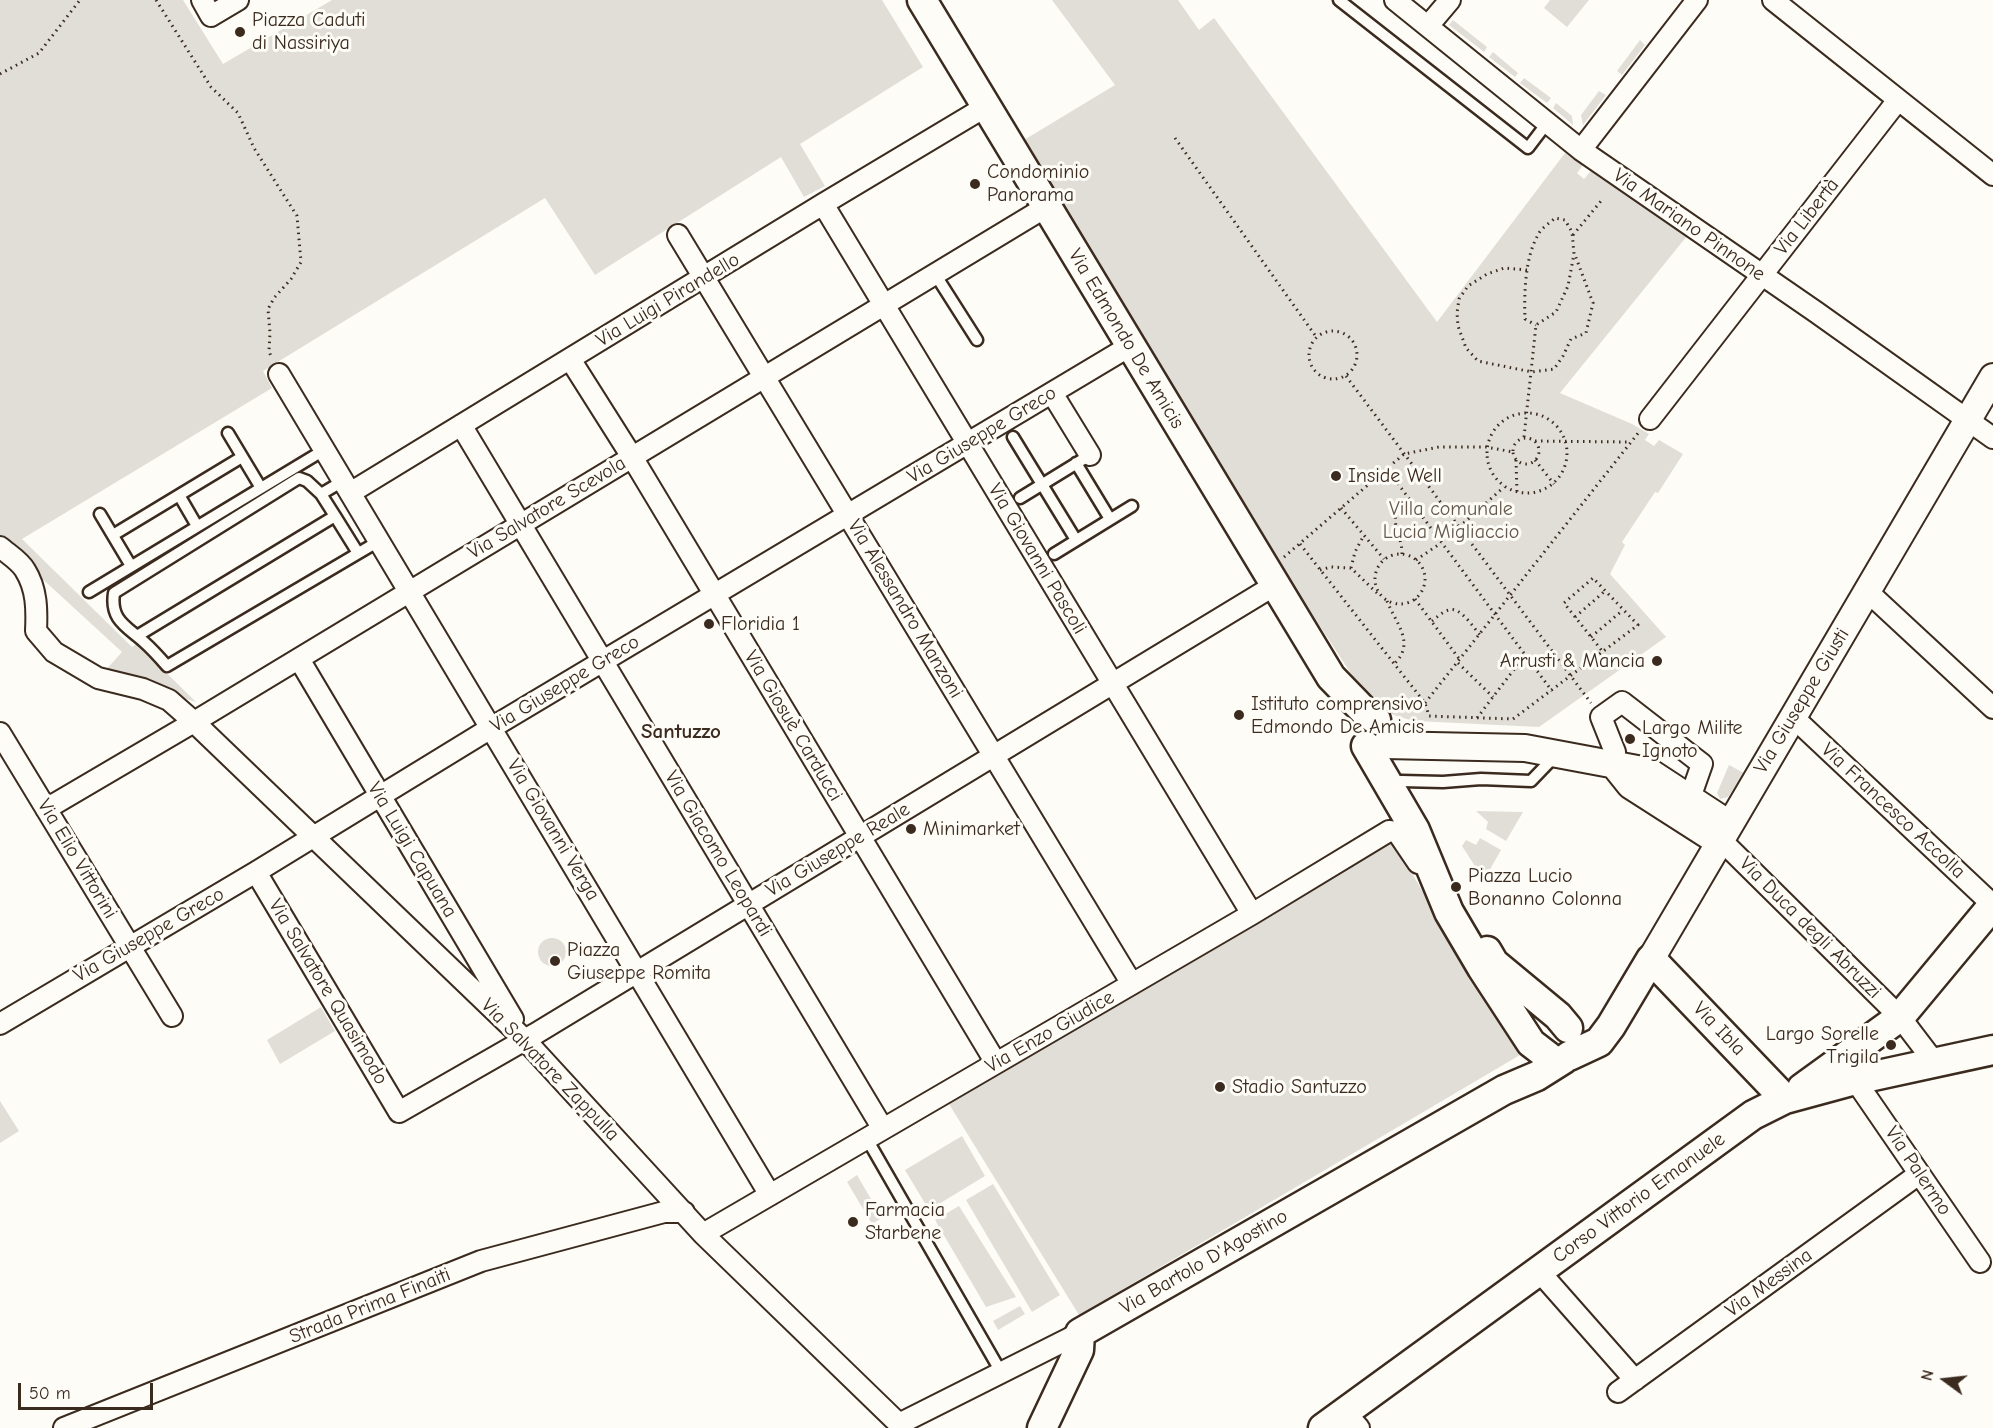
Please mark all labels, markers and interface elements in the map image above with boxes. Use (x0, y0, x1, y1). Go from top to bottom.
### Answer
place label: Piazza Caduti di Nassiriya (252, 8, 366, 55)
marker: Piazza Caduti di Nassiriya (233, 25, 247, 39)
place label: Condominio Panorama (987, 160, 1089, 207)
street label: Via Mariano Pinnone (1608, 164, 1770, 286)
street label: Via Libertà (1770, 174, 1844, 260)
marker: Condominio Panorama (968, 177, 982, 191)
street label: Via Edmondo De Amicis (1063, 245, 1189, 433)
street label: Via Luigi Pirandello (592, 248, 744, 352)
street label: Via Giuseppe Greco (903, 381, 1061, 489)
street label: Via Salvatore Scevola (464, 451, 630, 565)
place label: Inside Well (1348, 464, 1442, 488)
marker: Inside Well (1329, 469, 1343, 483)
street label: Via Giovanni Pascoli (983, 479, 1091, 639)
park label: Villa comunale Lucia Migliaccio (1383, 497, 1519, 544)
street label: Via Alessandro Manzoni (842, 515, 968, 703)
place label: Floridia 1 (721, 612, 800, 636)
marker: Floridia 1 (702, 617, 716, 631)
street label: Via Giuseppe Giusti (1749, 624, 1855, 778)
street label: Via Giuseppe Greco (486, 630, 644, 738)
street label: Via Giosuè Carducci (739, 646, 847, 806)
place label: Arrusti & Mancia (1500, 649, 1645, 673)
marker: Arrusti & Mancia (1650, 654, 1664, 668)
place label: Istituto comprensivo Edmondo De Amicis (1251, 692, 1424, 739)
marker: Istituto comprensivo Edmondo De Amicis (1232, 708, 1246, 722)
place label: Largo Milite Ignoto (1642, 716, 1743, 763)
district label: Santuzzo (641, 719, 721, 745)
marker: Largo Milite Ignoto (1623, 732, 1637, 746)
street label: Via Francesco Accolla (1816, 738, 1970, 884)
street label: Via Giovanni Verga (501, 755, 605, 905)
street label: Via Giacomo Leopardi (659, 767, 777, 941)
street label: Via Luigi Capuana (362, 778, 462, 922)
street label: Via Elio Vittorini (32, 795, 122, 923)
street label: Via Giuseppe Reale (762, 797, 914, 903)
place label: Minimarket (923, 817, 1020, 841)
marker: Minimarket (904, 822, 918, 836)
street label: Via Duca degli Abruzzi (1734, 852, 1886, 1004)
place label: Piazza Lucio Bonanno Colonna (1468, 864, 1622, 911)
marker: Piazza Lucio Bonanno Colonna (1449, 880, 1463, 894)
street label: Via Giuseppe Greco (70, 882, 228, 988)
street label: Via Salvatore Quasimodo (263, 895, 393, 1089)
place label: Piazza Giuseppe Romita (567, 938, 711, 985)
marker: Piazza Giuseppe Romita (548, 954, 562, 968)
street label: Via Enzo Giudice (981, 985, 1119, 1079)
street label: Via Salvatore Zappulla (476, 994, 624, 1146)
street label: Via Ibla (1688, 997, 1750, 1061)
place label: Largo Sorelle Trigila (1766, 1022, 1879, 1069)
marker: Largo Sorelle Trigila (1884, 1038, 1898, 1052)
place label: Stadio Santuzzo (1232, 1075, 1367, 1099)
marker: Stadio Santuzzo (1213, 1080, 1227, 1094)
street label: Via Palermo (1879, 1122, 1957, 1220)
street label: Corso Vittorio Emanuele (1548, 1127, 1730, 1269)
place label: Farmacia Starbene (865, 1198, 945, 1245)
street label: Via Bartolo D'Agostino (1116, 1204, 1292, 1320)
marker: Farmacia Starbene (846, 1215, 860, 1229)
street label: Via Messina (1721, 1243, 1817, 1323)
street label: Strada Prima Finaiti (286, 1263, 454, 1349)
north arrow (1915, 1350, 1975, 1410)
text: N (1918, 1368, 1938, 1383)
scale bar (21, 1371, 156, 1409)
text: 50 m (29, 1383, 71, 1404)

